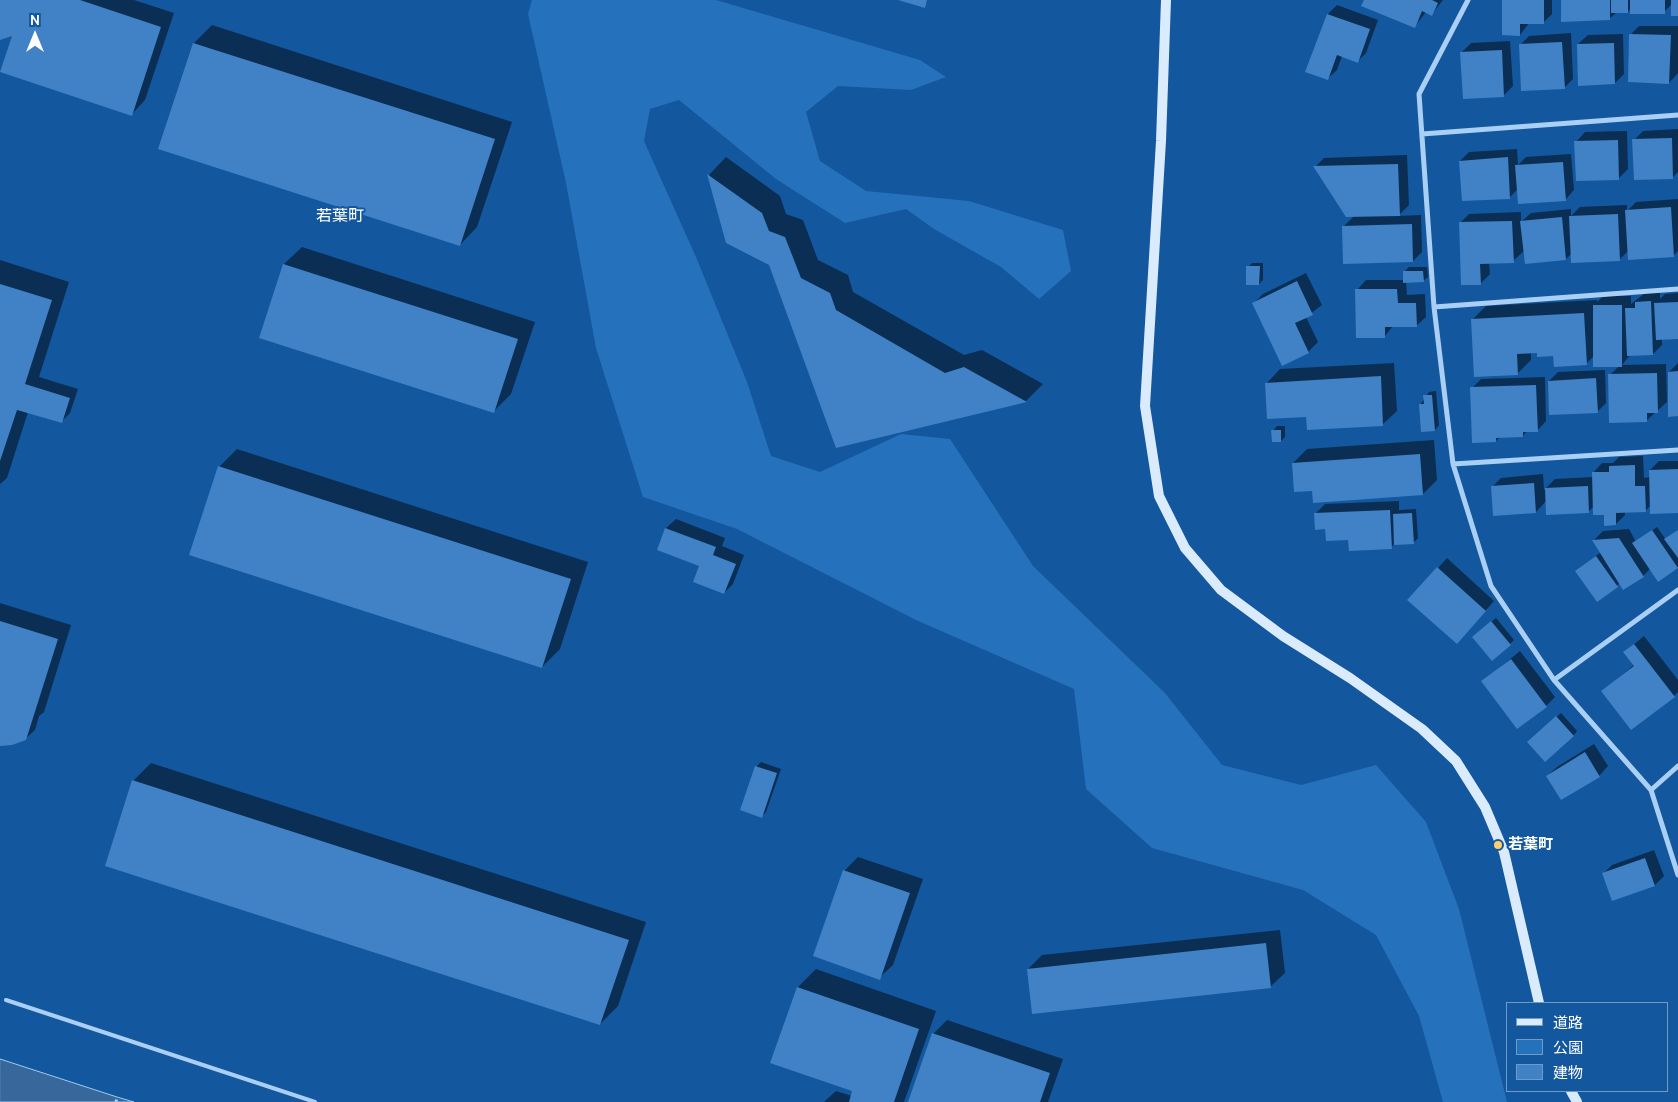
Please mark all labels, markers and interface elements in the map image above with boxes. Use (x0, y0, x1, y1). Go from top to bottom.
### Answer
north arrow (10, 10, 60, 60)
text: N (30, 11, 40, 29)
district label: 若葉町 (316, 206, 364, 226)
place label: 若葉町 (1508, 836, 1553, 854)
marker: 若葉町 (1492, 839, 1504, 851)
legend (1506, 1002, 1668, 1092)
text: 道路 (1553, 1014, 1583, 1032)
text: 公園 (1553, 1039, 1583, 1057)
text: 建物 (1553, 1064, 1583, 1082)

